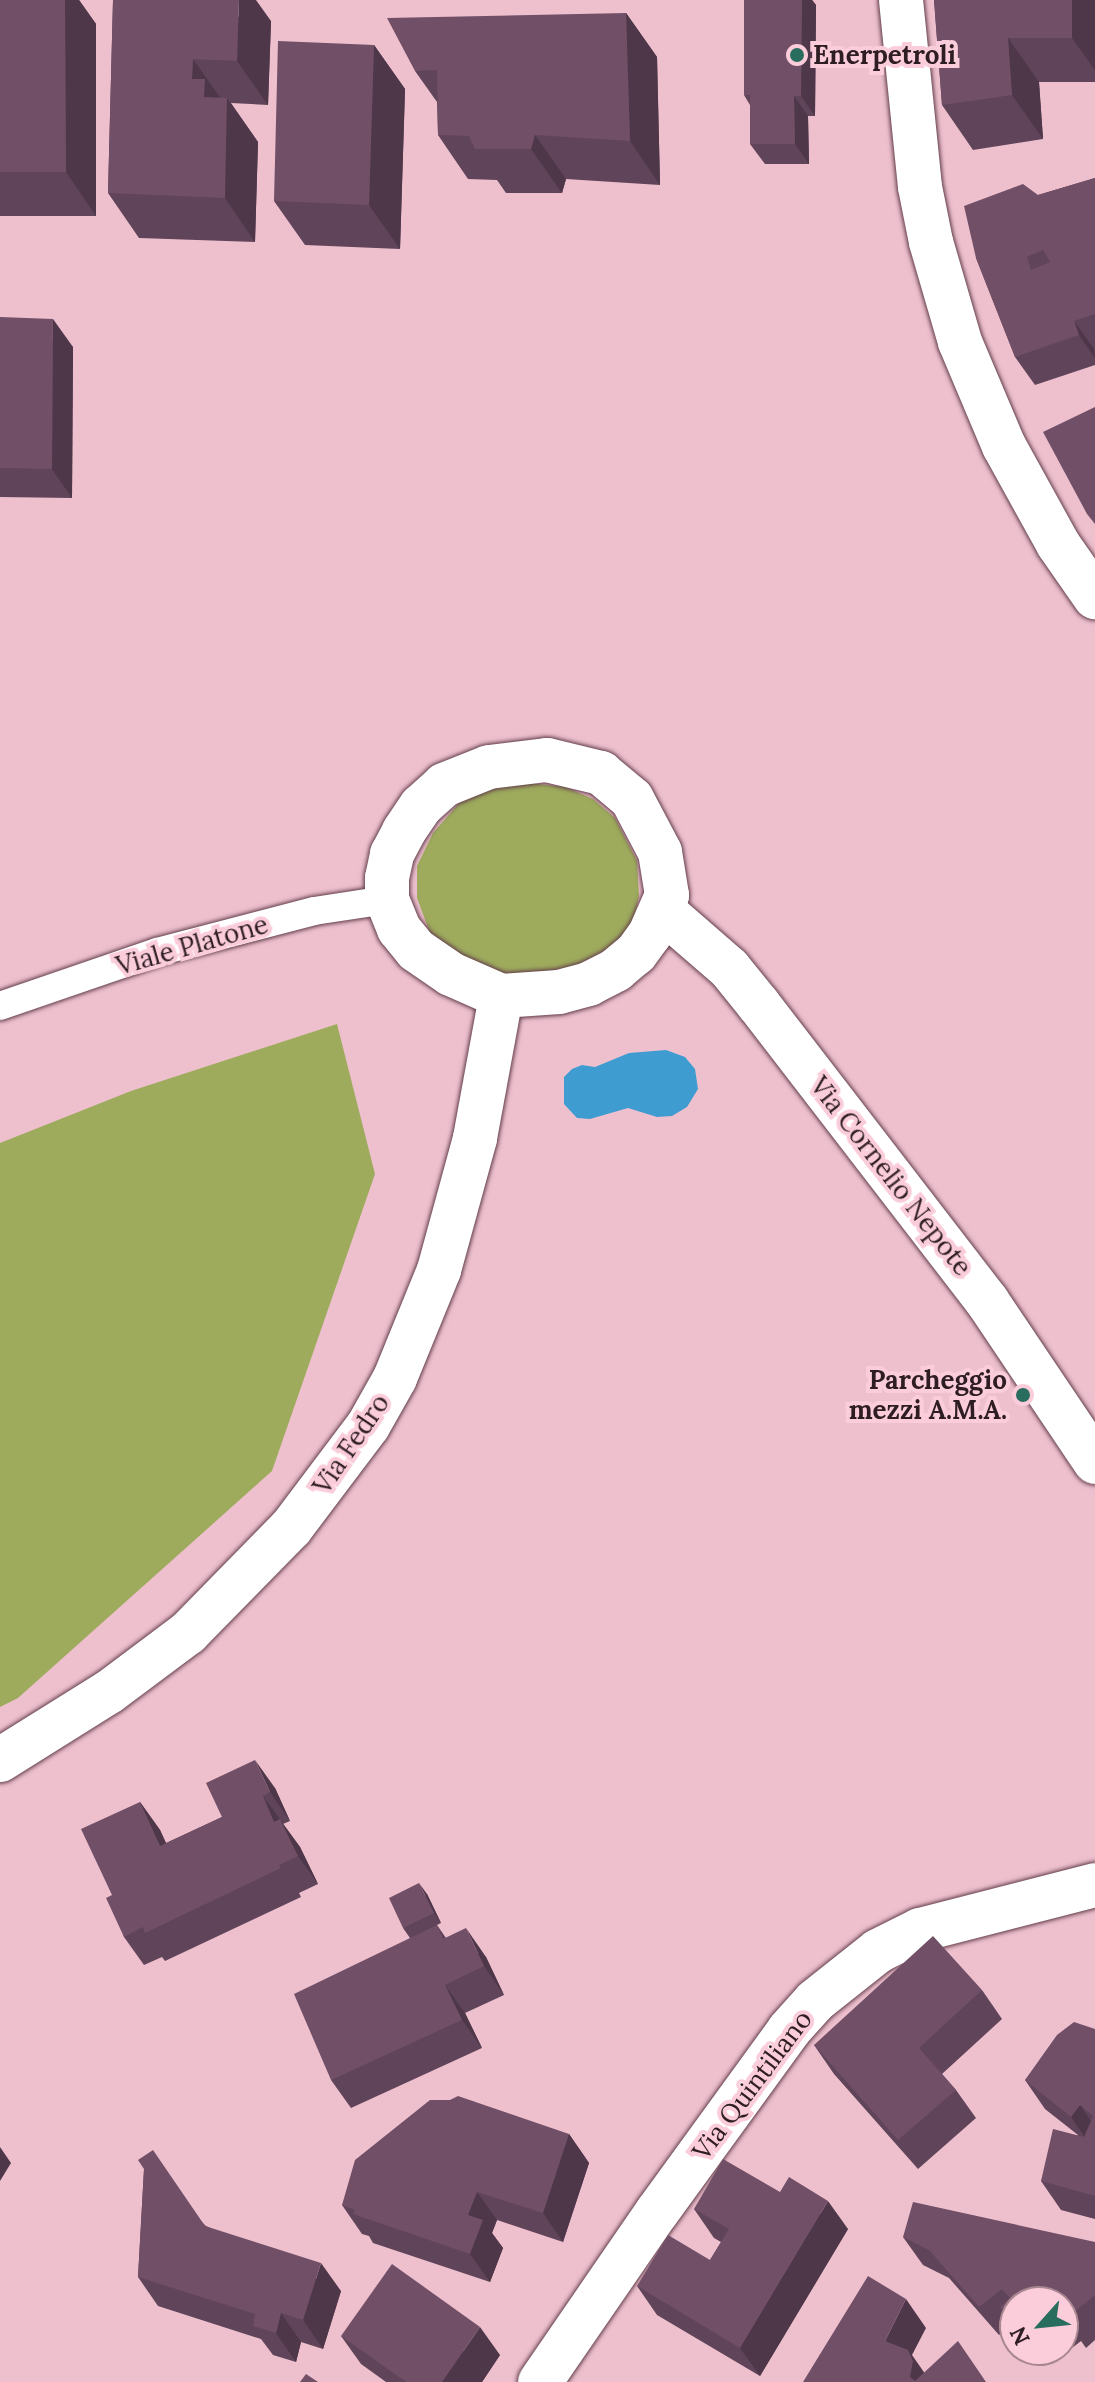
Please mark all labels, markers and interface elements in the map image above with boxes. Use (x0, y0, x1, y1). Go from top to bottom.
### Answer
place label: Enerpetroli (813, 39, 956, 71)
marker: Enerpetroli (788, 46, 806, 64)
street label: Viale Platone (113, 908, 271, 982)
street label: Via Cornelio Nepote (804, 1070, 978, 1282)
place label: Parcheggio mezzi A.M.A. (849, 1364, 1007, 1426)
marker: Parcheggio mezzi A.M.A. (1014, 1386, 1032, 1404)
street label: Via Fedro (306, 1388, 396, 1500)
street label: Via Quintiliano (686, 2004, 818, 2166)
north arrow (999, 2286, 1079, 2366)
text: N (1003, 2322, 1036, 2350)

